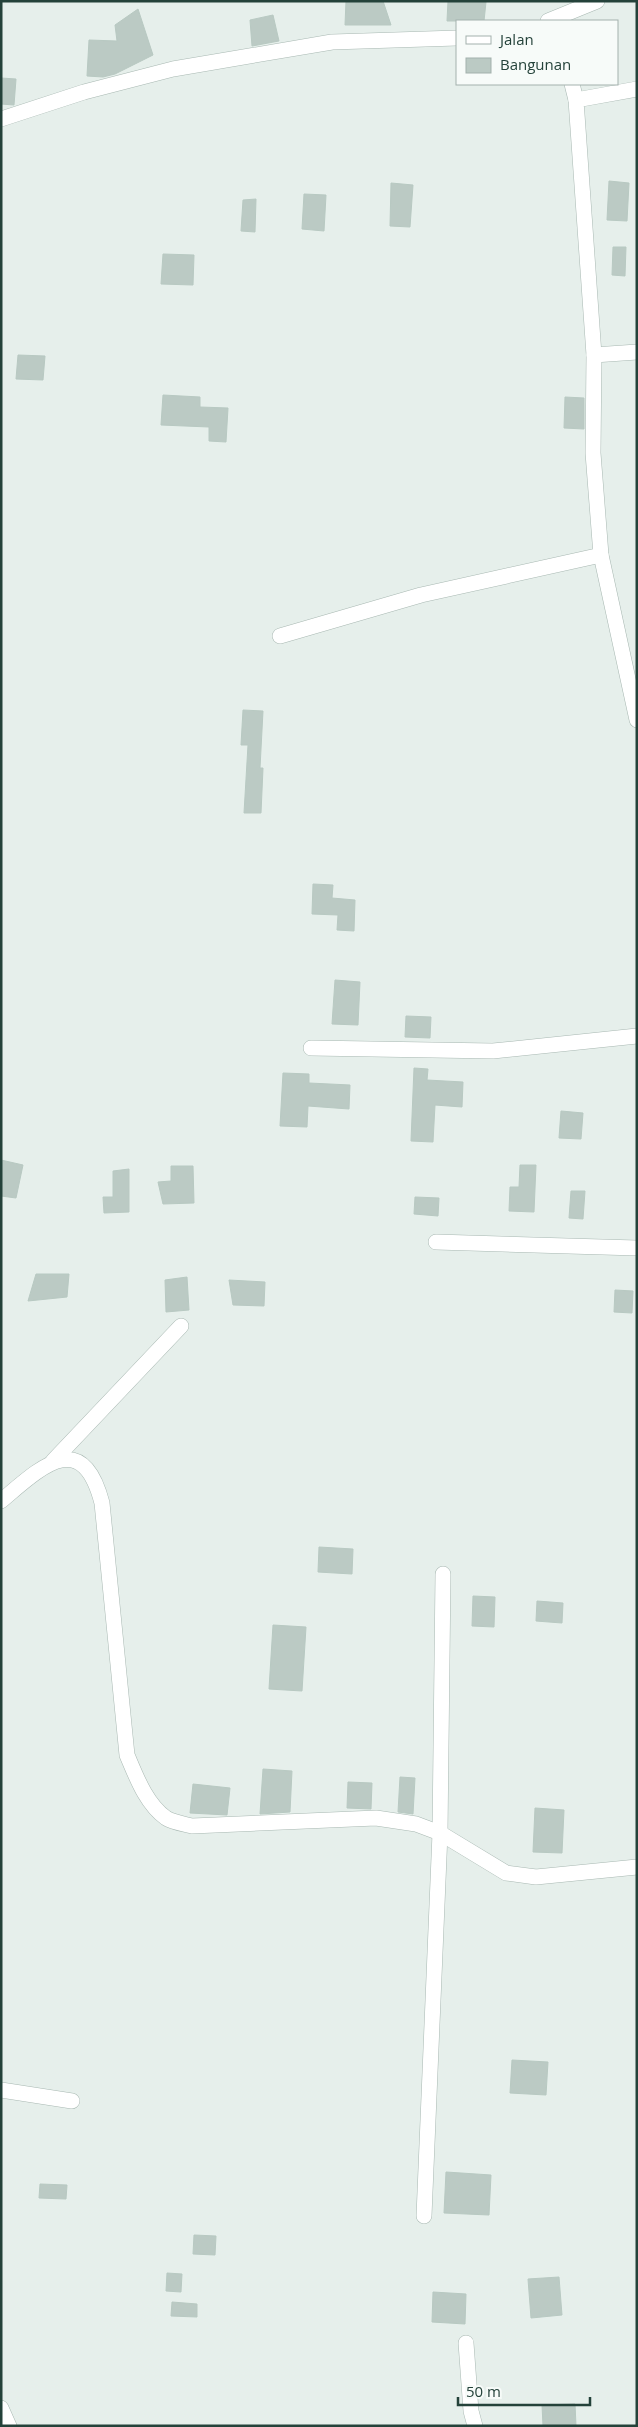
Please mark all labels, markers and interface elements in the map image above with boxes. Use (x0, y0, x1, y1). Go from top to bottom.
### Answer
legend (456, 20, 618, 85)
text: Jalan (498, 29, 534, 49)
text: Bangunan (500, 54, 571, 74)
scale bar (458, 2374, 590, 2406)
text: 50 m (466, 2381, 501, 2401)

